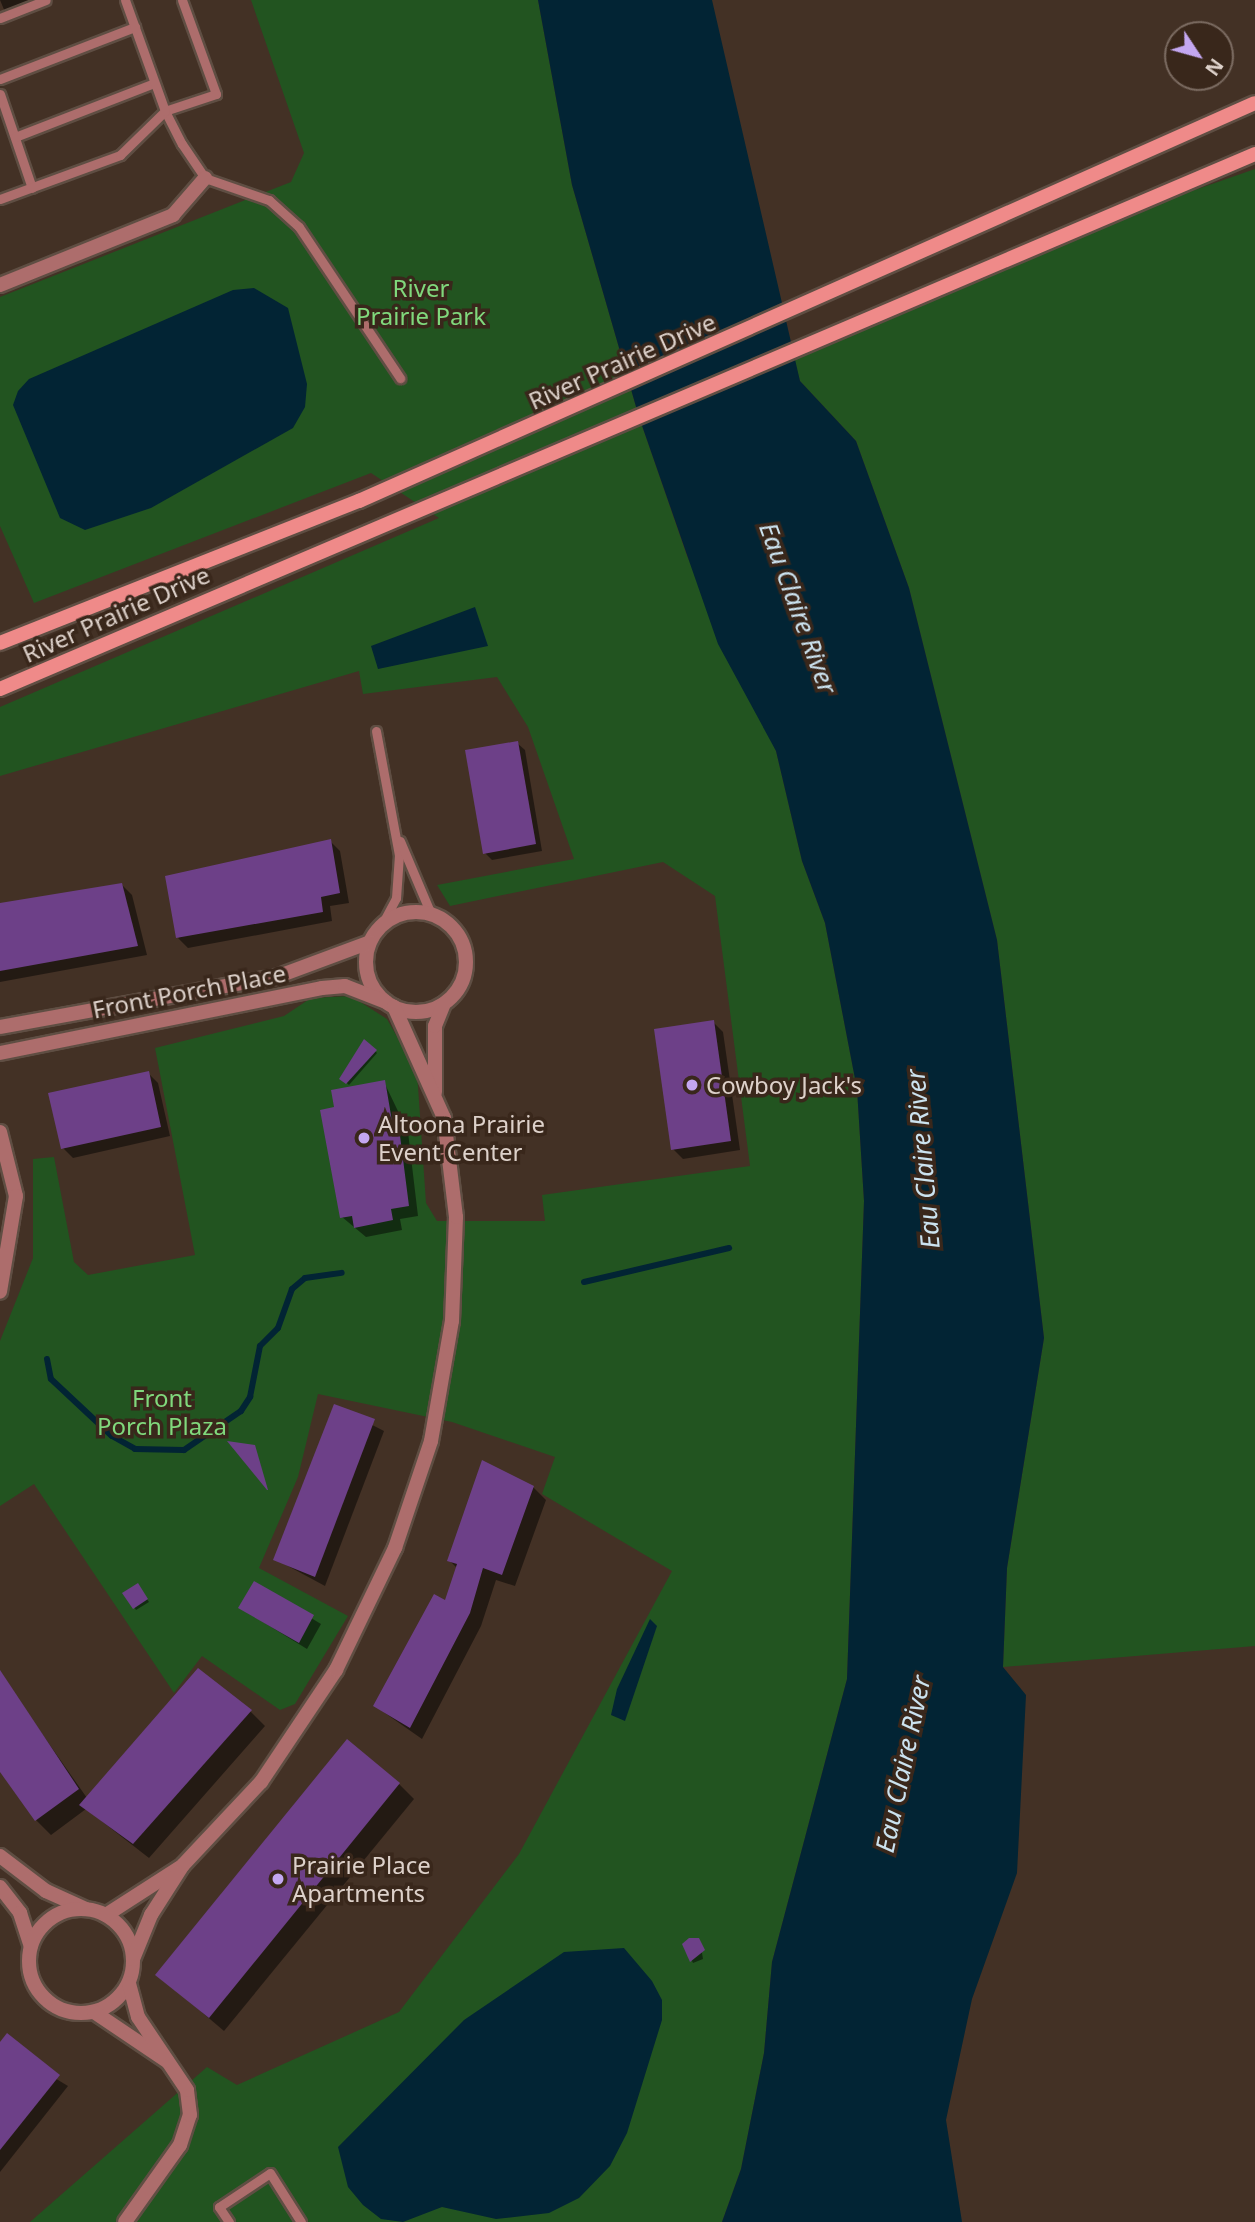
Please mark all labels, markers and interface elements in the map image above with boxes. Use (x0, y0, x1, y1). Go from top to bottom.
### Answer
north arrow (1164, 21, 1234, 91)
text: N (1199, 53, 1229, 81)
park label: River Prairie Park (356, 274, 486, 330)
street label: River Prairie Drive (524, 307, 720, 415)
water label: Eau Claire River (753, 518, 843, 698)
street label: River Prairie Drive (18, 560, 214, 668)
street label: Front Porch Place (90, 958, 288, 1024)
water label: Eau Claire River (900, 1068, 946, 1250)
place label: Cowboy Jack's (706, 1071, 862, 1099)
marker: Cowboy Jack's (684, 1077, 700, 1093)
place label: Altoona Prairie Event Center (378, 1110, 545, 1166)
marker: Altoona Prairie Event Center (356, 1130, 372, 1146)
park label: Front Porch Plaza (97, 1384, 227, 1440)
water label: Eau Claire River (869, 1673, 937, 1855)
place label: Prairie Place Apartments (292, 1851, 431, 1907)
marker: Prairie Place Apartments (270, 1871, 286, 1887)

